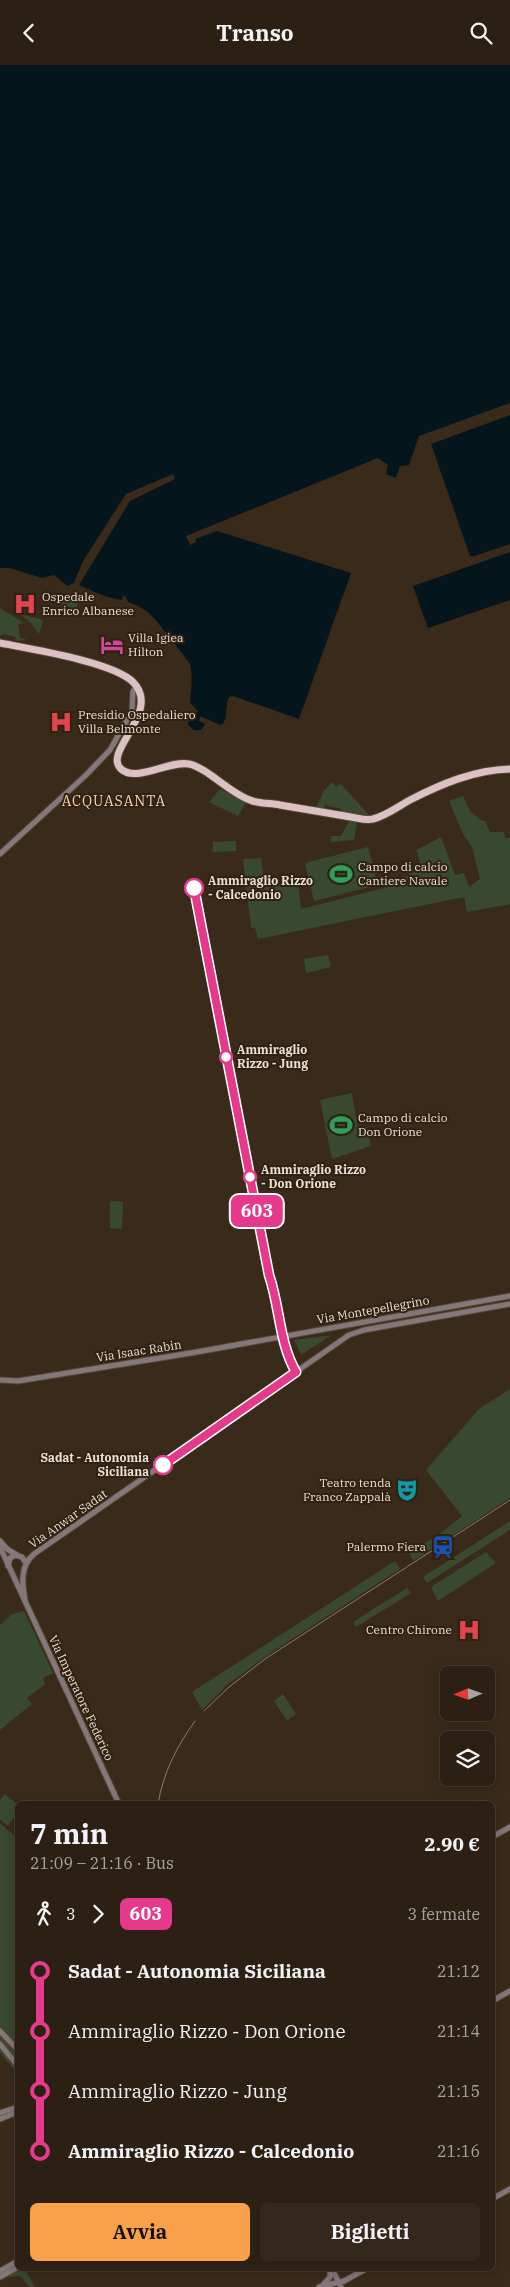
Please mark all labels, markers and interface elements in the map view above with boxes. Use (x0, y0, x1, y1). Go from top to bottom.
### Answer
text: Transo (216, 18, 294, 47)
icon: back (15, 19, 43, 47)
icon: search (467, 19, 495, 47)
place label: Ospedale Enrico Albanese (42, 589, 134, 618)
hospital icon: Ospedale Enrico Albanese (12, 591, 38, 617)
place label: Villa Igiea Hilton (128, 630, 184, 659)
hotel icon: Villa Igiea Hilton (99, 632, 125, 658)
place label: Presidio Ospedaliero Villa Belmonte (78, 707, 196, 736)
hospital icon: Presidio Ospedaliero Villa Belmonte (48, 709, 74, 735)
district label: ACQUASANTA (62, 792, 166, 810)
place label: Campo di calcio Cantiere Navale (358, 859, 448, 888)
sports icon: Campo di calcio Cantiere Navale (328, 861, 354, 887)
place label: Ammiraglio Rizzo - Calcedonio (208, 873, 313, 902)
marker: Ammiraglio Rizzo - Calcedonio (184, 878, 204, 898)
place label: Ammiraglio Rizzo - Jung (237, 1042, 308, 1071)
marker: Ammiraglio Rizzo - Jung (219, 1050, 233, 1064)
place label: Campo di calcio Don Orione (358, 1110, 448, 1139)
sports icon: Campo di calcio Don Orione (328, 1112, 354, 1138)
place label: Ammiraglio Rizzo - Don Orione (261, 1162, 366, 1191)
marker: Ammiraglio Rizzo - Don Orione (243, 1170, 257, 1184)
line badge: 603 (228, 1195, 286, 1227)
text: 603 (241, 1199, 273, 1222)
street label: Via Montepellegrino (315, 1292, 431, 1327)
street label: Via Isaac Rabin (95, 1336, 183, 1365)
place label: Sadat - Autonomia Siciliana (41, 1450, 149, 1479)
marker: Sadat - Autonomia Siciliana (153, 1455, 173, 1475)
place label: Teatro tenda Franco Zappalà (303, 1475, 391, 1504)
theatre icon: Teatro tenda Franco Zappalà (394, 1477, 420, 1503)
street label: Via Anwar Sadat (26, 1486, 110, 1551)
station icon: Palermo Fiera (430, 1534, 456, 1560)
place label: Palermo Fiera (346, 1539, 426, 1554)
hospital icon: Centro Chirone (456, 1617, 482, 1643)
place label: Centro Chirone (366, 1622, 452, 1637)
street label: Via Imperatore Federico (46, 1633, 117, 1763)
north arrow (440, 1666, 495, 1721)
map controls (440, 1666, 495, 1786)
button: layers (440, 1731, 495, 1786)
text: 7 min (30, 1815, 108, 1852)
text: 2.90 € (424, 1832, 480, 1856)
text: 21:09 – 21:16 · Bus (30, 1853, 174, 1873)
icon: walk (30, 1900, 58, 1928)
icon: forward (84, 1900, 112, 1928)
text: 603 (130, 1902, 162, 1925)
text: 3 (66, 1904, 76, 1924)
text: 3 fermate (408, 1904, 480, 1924)
text: Sadat - Autonomia Siciliana (68, 1959, 326, 1983)
text: 21:12 (437, 1961, 480, 1981)
text: Ammiraglio Rizzo - Don Orione (68, 2019, 346, 2043)
text: 21:14 (437, 2021, 480, 2041)
text: Ammiraglio Rizzo - Jung (68, 2079, 287, 2103)
text: 21:15 (437, 2081, 480, 2101)
text: Ammiraglio Rizzo - Calcedonio (68, 2139, 354, 2163)
text: 21:16 (437, 2141, 480, 2161)
button: Avvia (30, 2203, 250, 2261)
button: Biglietti (260, 2203, 480, 2261)

